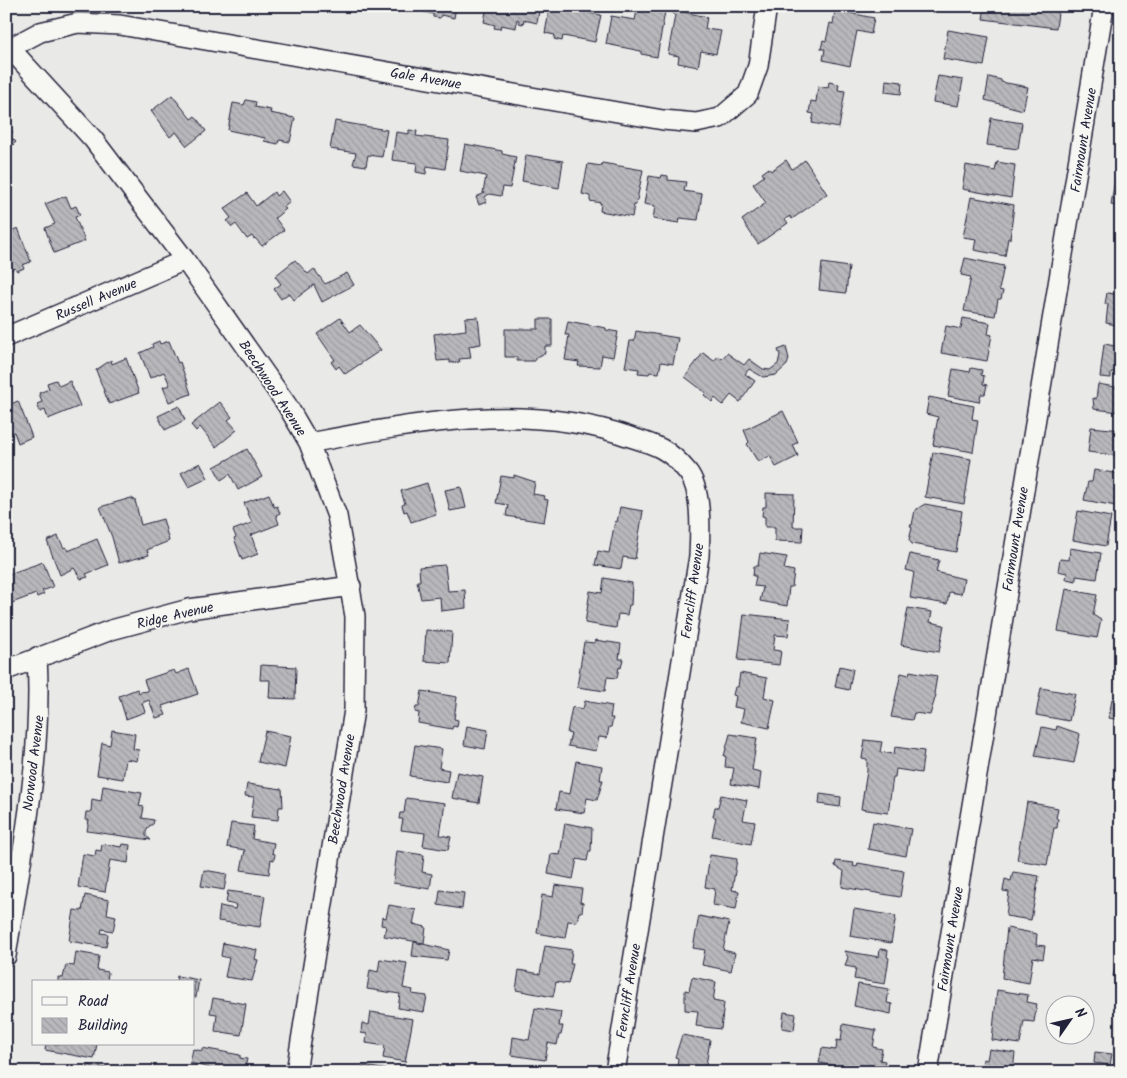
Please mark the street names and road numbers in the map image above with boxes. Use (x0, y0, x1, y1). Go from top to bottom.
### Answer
street label: Gale Avenue (389, 62, 464, 96)
street label: Fairmount Avenue (1065, 86, 1103, 194)
street label: Russell Avenue (52, 273, 141, 327)
street label: Beechwood Avenue (233, 336, 312, 442)
street label: Fairmount Avenue (997, 485, 1035, 593)
street label: Ferncliff Avenue (675, 541, 711, 640)
street label: Ridge Avenue (135, 596, 217, 635)
street label: Norwood Avenue (17, 713, 51, 812)
street label: Beechwood Avenue (322, 732, 362, 846)
street label: Fairmount Avenue (932, 885, 970, 993)
street label: Ferncliff Avenue (611, 941, 647, 1040)

